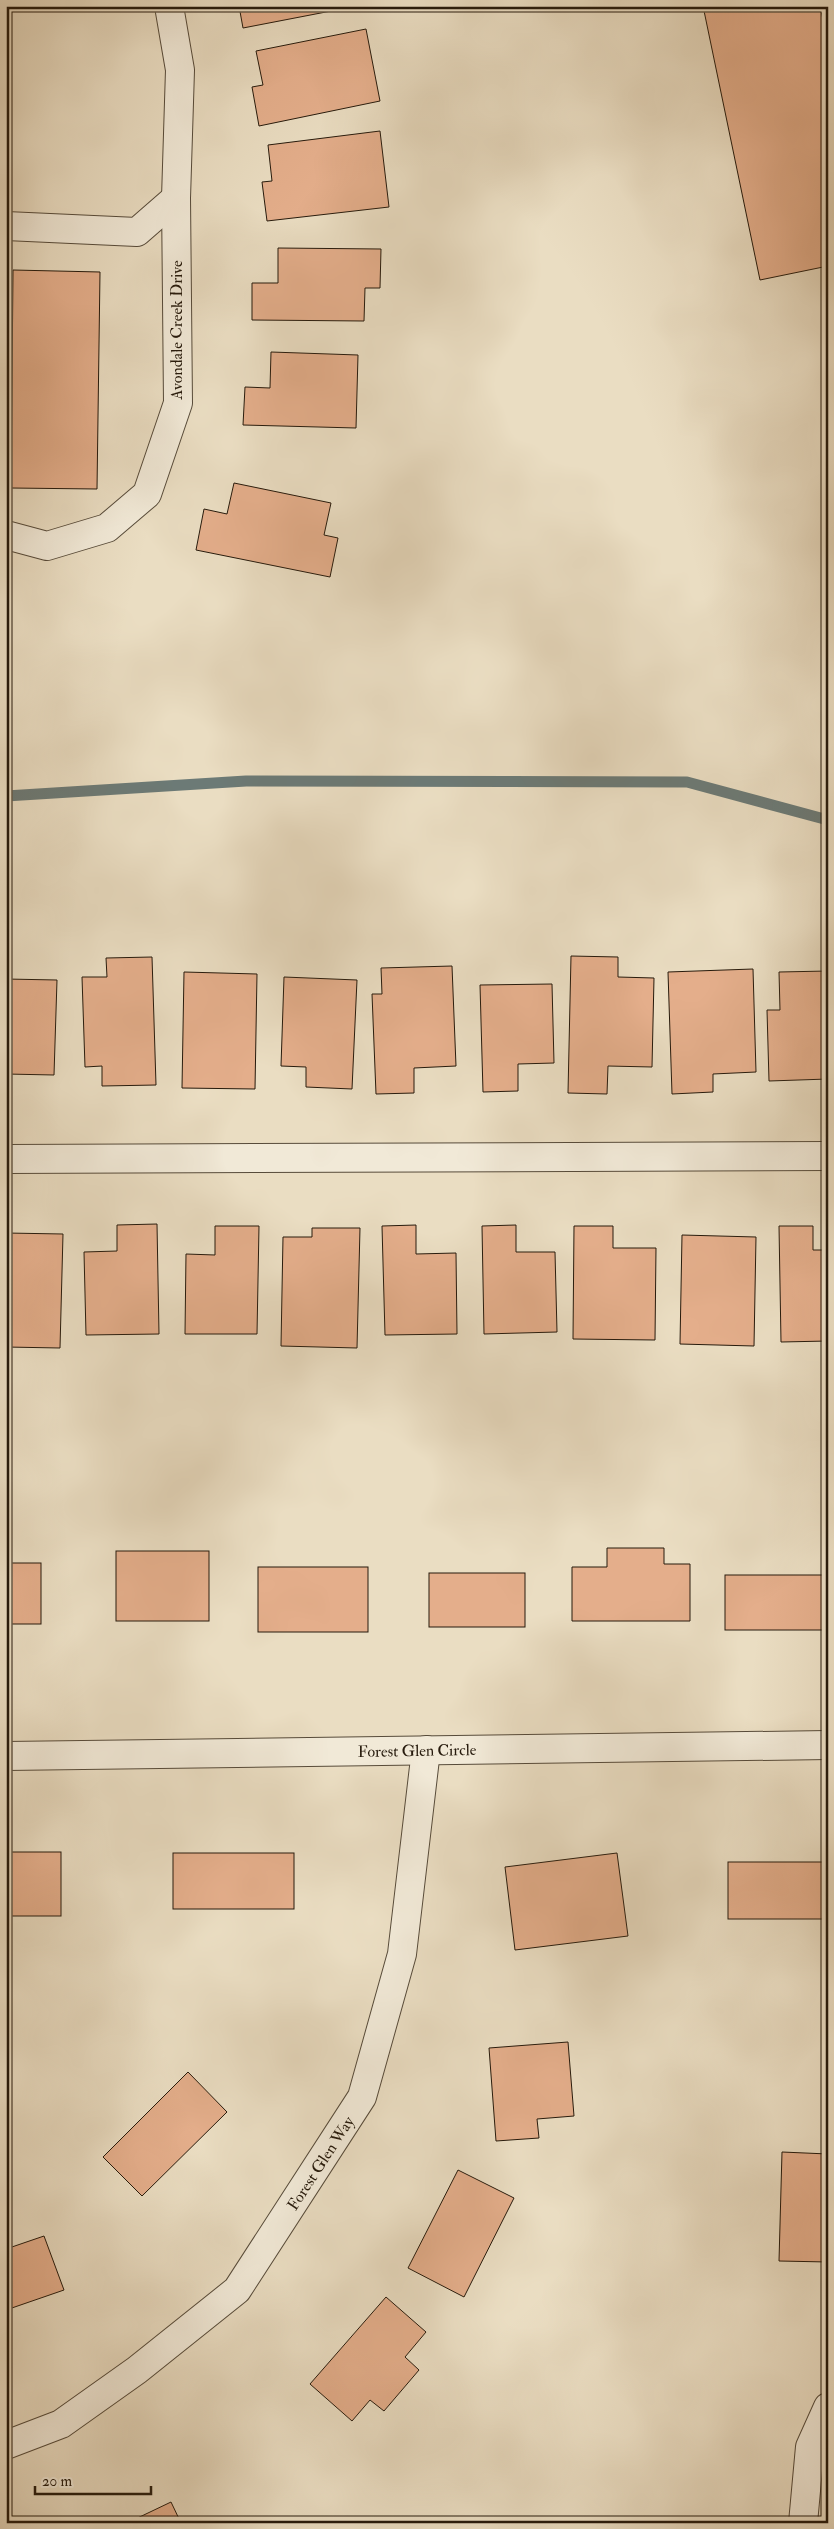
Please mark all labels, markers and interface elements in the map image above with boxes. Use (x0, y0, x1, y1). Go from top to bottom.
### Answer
street label: Avondale Creek Drive (167, 260, 187, 401)
street label: Forest Glen Circle (357, 1740, 477, 1762)
street label: Forest Glen Way (283, 2112, 359, 2214)
scale bar (35, 2464, 151, 2496)
text: 20 m (42, 2472, 72, 2491)

